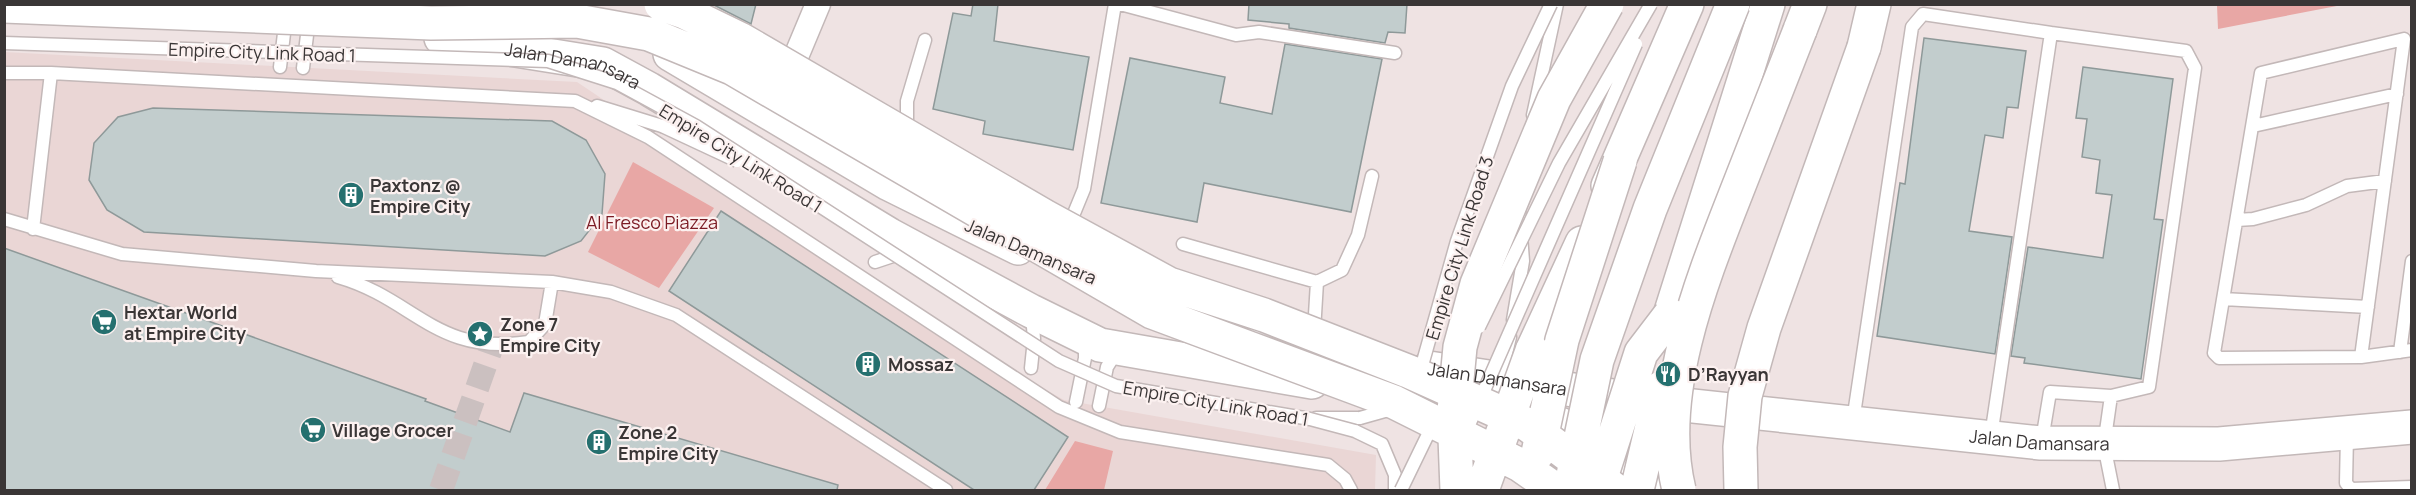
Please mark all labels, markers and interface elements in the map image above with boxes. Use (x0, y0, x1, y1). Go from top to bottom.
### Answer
street label: Jalan Damansara (503, 36, 645, 94)
street label: Empire City Link Road 1 (168, 37, 356, 67)
street label: Empire City Link Road 1 (655, 98, 827, 218)
street label: Empire City Link Road 3 (1420, 153, 1498, 343)
place label: Paxtonz @ Empire City (370, 173, 470, 218)
building icon: Paxtonz @ Empire City (336, 180, 366, 210)
park label: Al Fresco Piazza (586, 210, 718, 234)
street label: Jalan Damansara (962, 213, 1100, 289)
place label: Hextar World at Empire City (124, 300, 246, 345)
supermarket icon: Hextar World at Empire City (89, 307, 119, 337)
place label: Zone 7 Empire City (500, 312, 600, 357)
place icon: Zone 7 Empire City (465, 319, 495, 349)
building icon: Mossaz (853, 349, 883, 379)
place label: Mossaz (888, 352, 954, 376)
street label: Jalan Damansara (1426, 356, 1568, 401)
restaurant icon: D’Rayyan (1653, 359, 1683, 389)
place label: D’Rayyan (1688, 362, 1769, 386)
street label: Empire City Link Road 1 (1121, 375, 1311, 431)
supermarket icon: Village Grocer (298, 415, 328, 445)
place label: Village Grocer (332, 418, 454, 442)
place label: Zone 2 Empire City (618, 420, 718, 465)
street label: Jalan Damansara (1968, 423, 2110, 455)
building icon: Zone 2 Empire City (584, 427, 614, 457)

